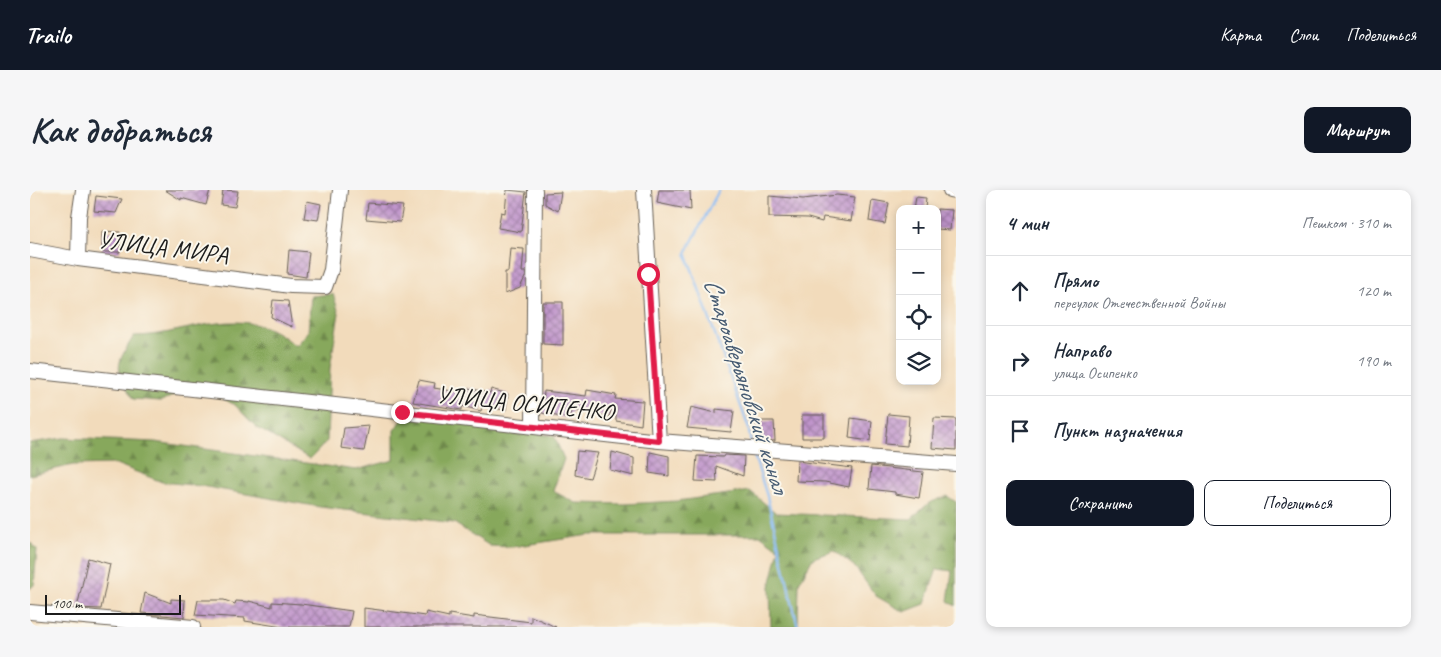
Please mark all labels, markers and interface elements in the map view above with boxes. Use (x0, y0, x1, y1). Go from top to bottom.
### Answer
text: Trailo (25, 20, 71, 50)
text: Карта (1220, 24, 1261, 46)
text: Слои (1289, 24, 1318, 46)
text: Поделиться (1346, 24, 1416, 46)
button: Маршрут (1304, 107, 1411, 153)
text: Как добраться (30, 108, 211, 153)
map controls (896, 205, 941, 385)
button: + (896, 205, 941, 250)
text: 4 мин (1006, 210, 1049, 236)
text: Пешком · 310 m (1302, 213, 1391, 233)
street label: УЛИЦА МИРА (96, 224, 231, 270)
button: − (896, 250, 941, 295)
route start (637, 263, 660, 286)
text: Прямо (1053, 269, 1098, 293)
water label: Староаверьяновский канал (696, 274, 797, 500)
icon: ahead (1006, 277, 1034, 305)
text: 120 m (1357, 281, 1391, 301)
text: переулок Отечественной Войны (1053, 293, 1225, 313)
button: locate (896, 295, 941, 340)
text: Направо (1053, 339, 1111, 363)
button: layers (896, 340, 941, 385)
icon: right (1006, 347, 1034, 375)
text: 190 m (1357, 351, 1391, 371)
text: улица Осипенко (1053, 363, 1137, 383)
street label: УЛИЦА ОСИПЕНКО (435, 379, 618, 428)
route end (391, 401, 414, 424)
icon: arrive (1006, 417, 1034, 445)
text: Пункт назначения (1053, 419, 1182, 443)
button: Сохранить (1006, 480, 1194, 526)
button: Поделиться (1204, 480, 1391, 526)
scale bar (45, 592, 181, 615)
text: 100 m (52, 595, 82, 612)

